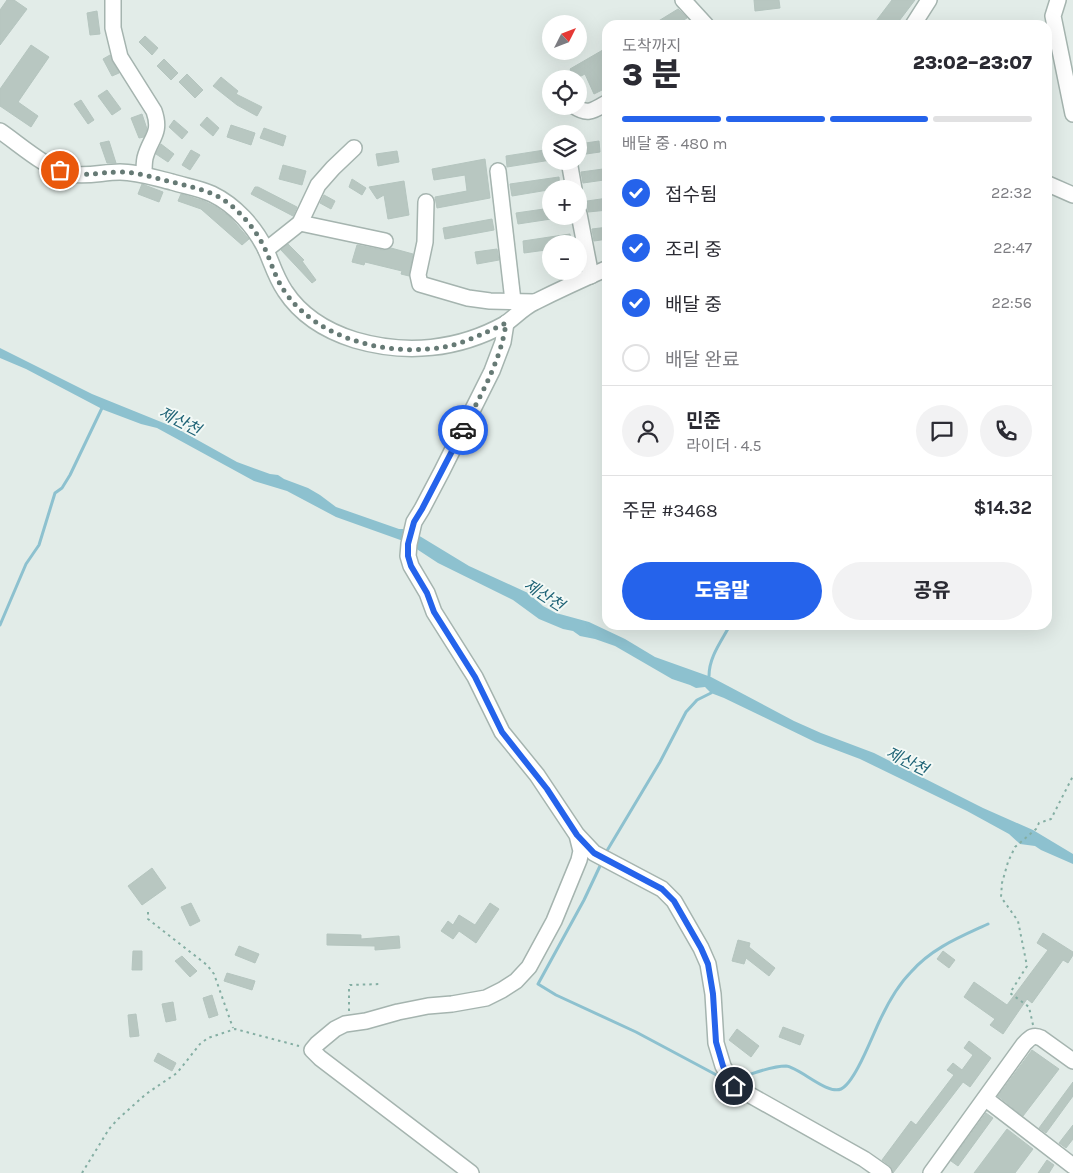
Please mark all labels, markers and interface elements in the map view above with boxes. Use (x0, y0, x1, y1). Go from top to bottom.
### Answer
north arrow (542, 15, 588, 60)
map controls (542, 15, 587, 280)
text: 도착까지 (622, 36, 681, 55)
text: 23:02–23:07 (913, 52, 1032, 74)
text: 3 분 (622, 56, 681, 93)
button: locate (542, 70, 587, 115)
button: layers (542, 125, 587, 170)
text: 배달 중 · 480 m (622, 134, 727, 153)
pin (39, 149, 81, 191)
icon: bag (46, 156, 74, 184)
icon: check (622, 179, 650, 207)
button: + (542, 180, 587, 225)
text: 22:32 (991, 183, 1032, 202)
text: 접수됨 (665, 184, 717, 206)
icon: check (622, 234, 650, 262)
button: − (542, 235, 587, 280)
text: 22:47 (993, 238, 1032, 257)
text: 조리 중 (665, 239, 722, 261)
icon: check (622, 289, 650, 317)
text: 22:56 (992, 293, 1032, 312)
text: 배달 중 (665, 294, 722, 316)
text: 배달 완료 (665, 349, 739, 371)
water label: 제산천 (156, 403, 206, 441)
courier (438, 405, 488, 455)
button: person (622, 405, 674, 457)
button: chat (916, 405, 968, 457)
button: phone (980, 405, 1032, 457)
text: 민준 (686, 410, 721, 432)
icon: car (449, 416, 477, 444)
text: 라이더 · 4.5 (686, 436, 761, 455)
text: $14.32 (973, 497, 1032, 519)
text: 주문 #3468 (622, 500, 718, 522)
button: 도움말 (622, 562, 822, 620)
button: 공유 (832, 562, 1032, 620)
water label: 제산천 (520, 575, 570, 616)
water label: 제산천 (883, 743, 933, 780)
pin (713, 1065, 755, 1107)
icon: home (720, 1072, 748, 1100)

